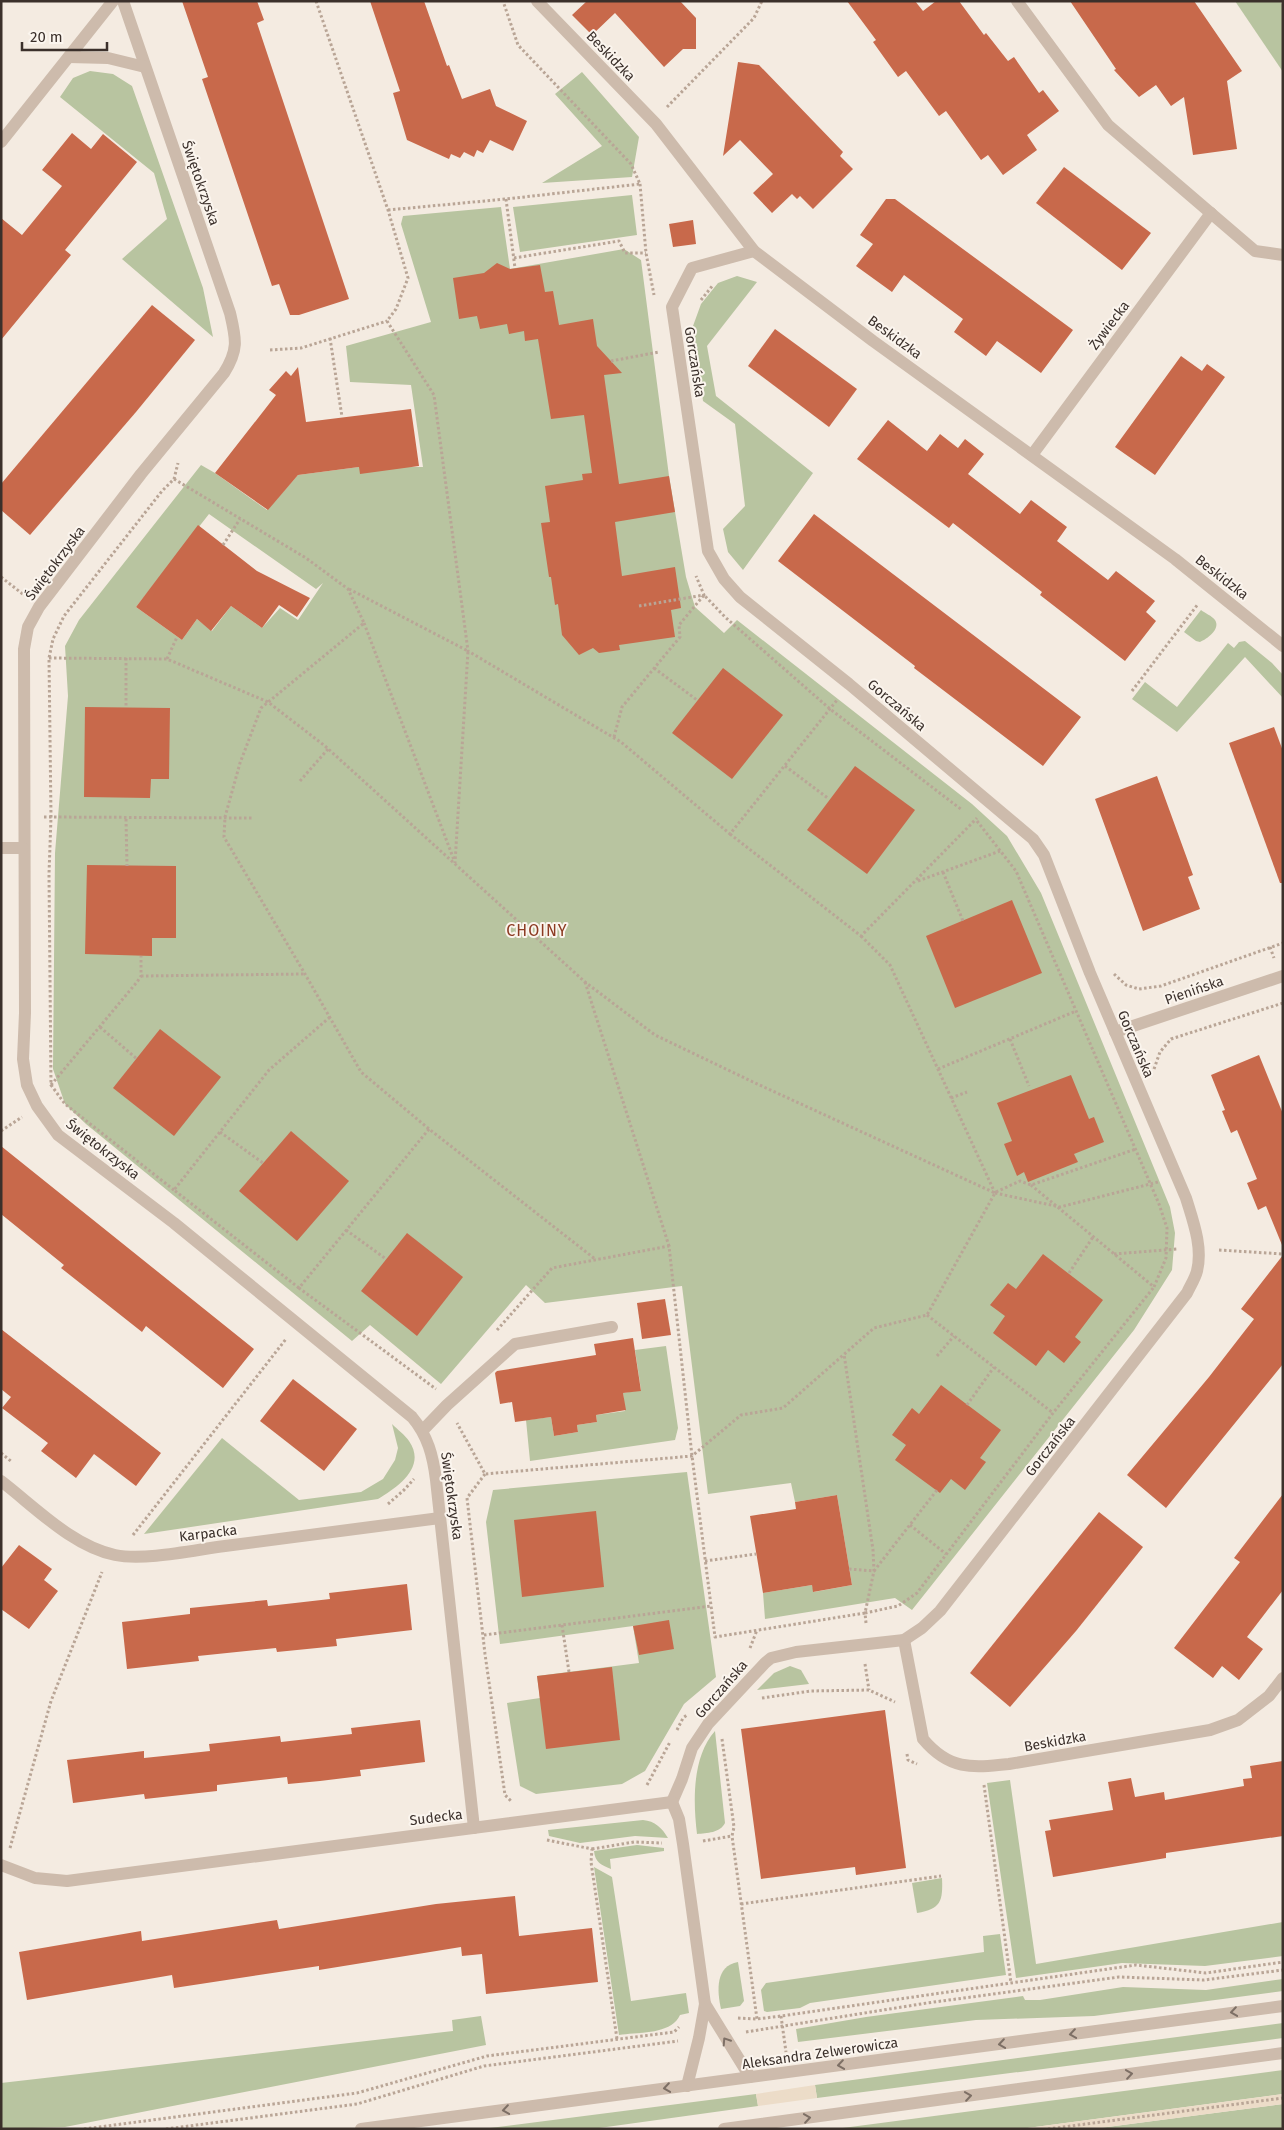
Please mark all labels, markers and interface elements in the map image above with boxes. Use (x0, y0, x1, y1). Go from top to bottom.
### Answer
scale bar (22, 20, 108, 52)
text: 20 m (30, 28, 63, 46)
street label: Beskidzka (583, 28, 639, 85)
street label: Świętokrzyska (178, 138, 224, 228)
street label: Żywiecka (1085, 297, 1133, 353)
street label: Beskidzka (864, 312, 925, 363)
street label: Gorczańska (681, 325, 708, 399)
street label: Świętokrzyska (21, 522, 89, 604)
street label: Beskidzka (1192, 551, 1252, 603)
street label: Gorczańska (864, 676, 930, 735)
district label: CHOINY (506, 921, 568, 940)
street label: Pienińska (1162, 972, 1226, 1008)
street label: Gorczańska (1114, 1008, 1157, 1080)
street label: Świętokrzyska (63, 1115, 143, 1183)
street label: Gorczańska (1022, 1413, 1079, 1480)
street label: Świętokrzyska (437, 1451, 467, 1541)
street label: Karpacka (178, 1522, 238, 1545)
street label: Gorczańska (691, 1657, 751, 1722)
street label: Beskidzka (1023, 1728, 1088, 1755)
street label: Sudecka (409, 1806, 463, 1829)
one-way arrow (1230, 2006, 1238, 2017)
one-way arrow (1069, 2028, 1077, 2039)
street label: Aleksandra Zelwerowicza (741, 2034, 899, 2073)
one-way arrow (723, 2038, 733, 2047)
one-way arrow (998, 2038, 1007, 2048)
one-way arrow (837, 2059, 845, 2070)
one-way arrow (1125, 2069, 1133, 2080)
one-way arrow (662, 2082, 670, 2093)
one-way arrow (964, 2091, 972, 2102)
one-way arrow (501, 2104, 510, 2114)
one-way arrow (803, 2114, 811, 2124)

